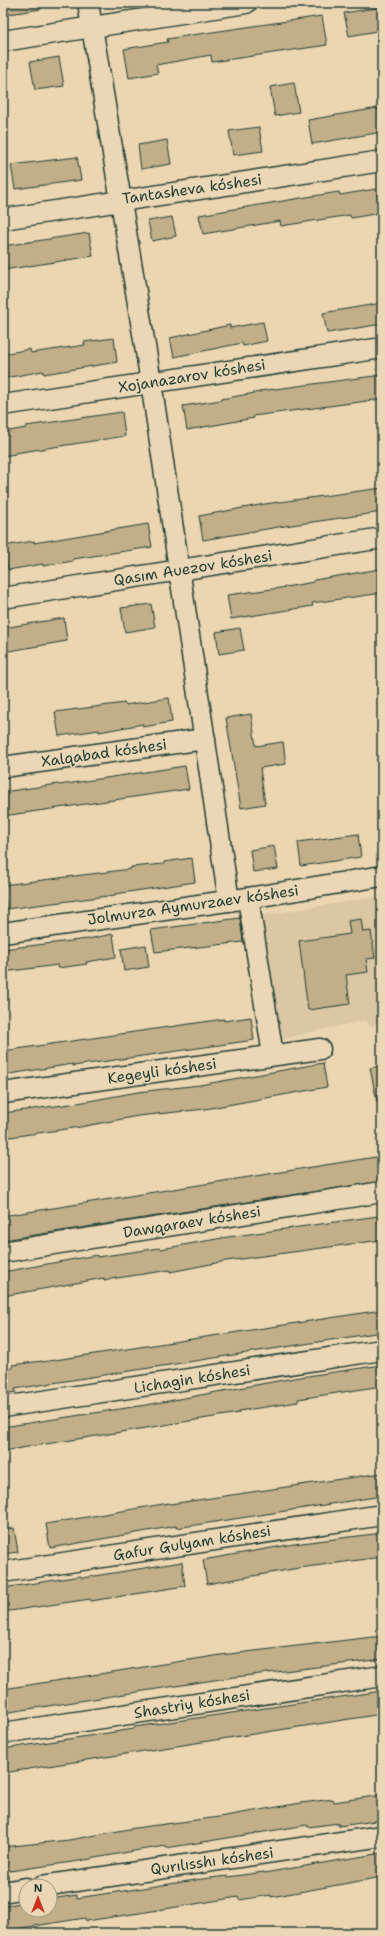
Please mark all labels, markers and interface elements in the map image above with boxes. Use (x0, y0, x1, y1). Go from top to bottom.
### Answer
street label: Tantasheva kóshesi (121, 169, 263, 209)
street label: Xojanazarov kóshesi (117, 354, 267, 398)
street label: Qasım Auezov kóshesi (112, 546, 274, 590)
street label: Xalqabad kóshesi (40, 734, 168, 772)
street label: Jolmurza Aymurzaev kóshesi (86, 880, 300, 930)
street label: Kegeyli kóshesi (106, 1053, 218, 1089)
street label: Dawqaraev kóshesi (122, 1201, 262, 1243)
street label: Lichagin kóshesi (132, 1360, 252, 1398)
street label: Gafur Gulyam kóshesi (112, 1521, 272, 1565)
street label: Shastriy kóshesi (132, 1685, 252, 1723)
street label: Qurılısshı kóshesi (149, 1842, 275, 1880)
north arrow (18, 1878, 58, 1918)
text: N (34, 1881, 43, 1896)

